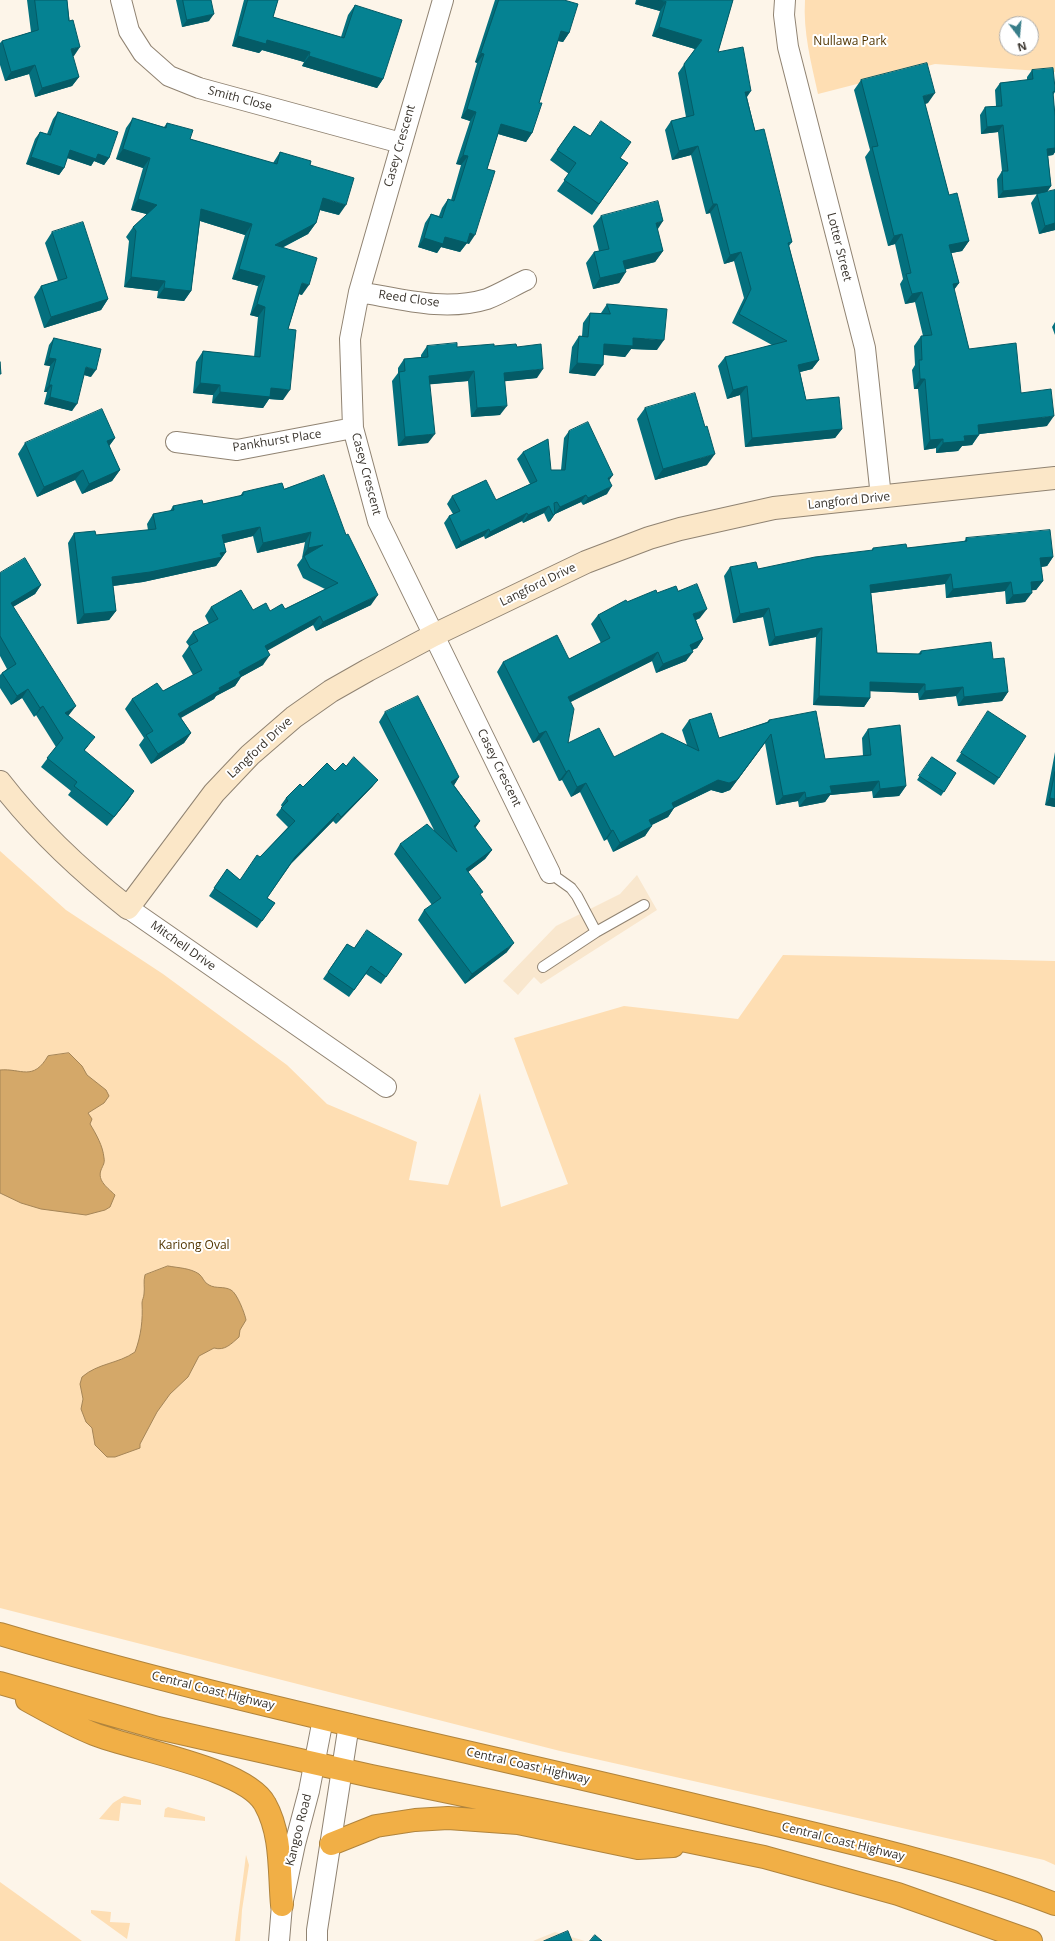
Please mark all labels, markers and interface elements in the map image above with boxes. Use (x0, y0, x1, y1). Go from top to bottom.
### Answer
north arrow (999, 16, 1039, 56)
park label: Nullawa Park (813, 35, 887, 49)
text: N (1016, 39, 1029, 55)
street label: Smith Close (206, 84, 274, 114)
street label: Casey Crescent (381, 103, 419, 189)
street label: Lotter Street (824, 211, 854, 283)
street label: Reed Close (377, 288, 441, 310)
street label: Pankhurst Place (232, 427, 322, 455)
street label: Casey Crescent (348, 431, 384, 517)
street label: Langford Drive (807, 490, 891, 512)
street label: Langford Drive (498, 560, 578, 610)
street label: Langford Drive (225, 714, 295, 782)
street label: Casey Crescent (474, 727, 524, 809)
street label: Mitchell Drive (148, 918, 218, 974)
park label: Kariong Oval (158, 1239, 230, 1253)
street label: Central Coast Highway (150, 1669, 276, 1713)
street label: Central Coast Highway (465, 1745, 591, 1787)
street label: Kangoo Road (283, 1792, 315, 1868)
street label: Central Coast Highway (780, 1820, 906, 1864)

